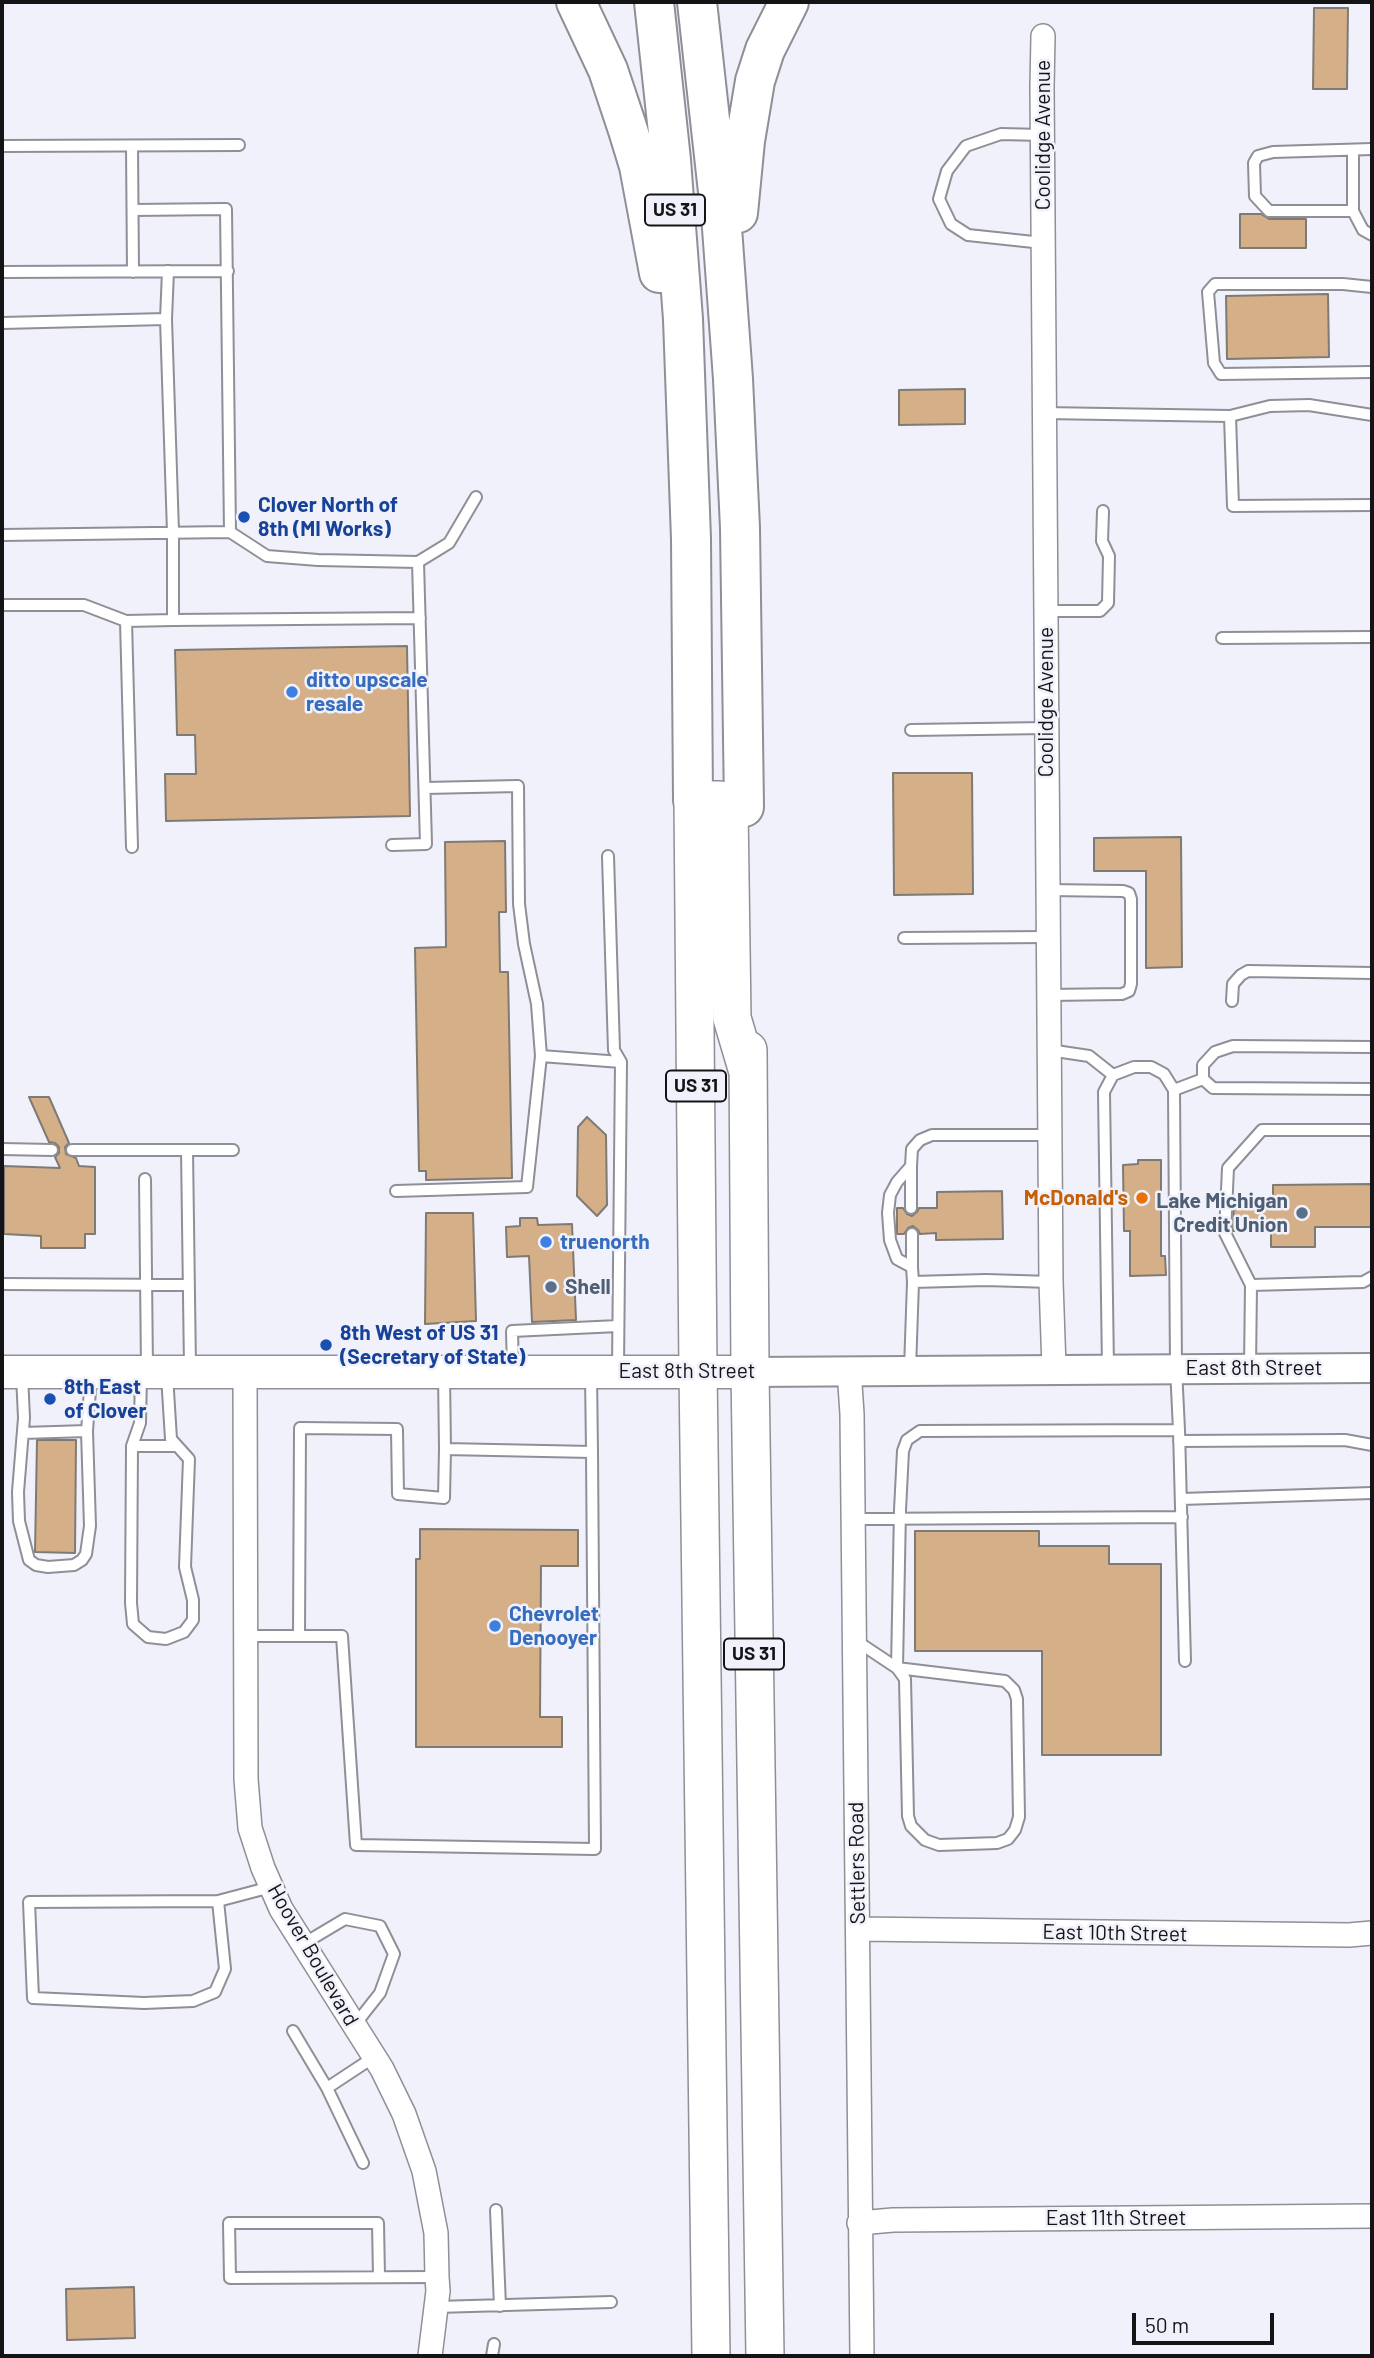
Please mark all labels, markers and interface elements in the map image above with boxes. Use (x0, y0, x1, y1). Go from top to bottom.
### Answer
street label: Coolidge Avenue (1030, 60, 1056, 210)
road number: US 31 (645, 194, 705, 226)
place label: Clover North of 8th (MI Works) (258, 492, 398, 542)
marker: Clover North of 8th (MI Works) (236, 509, 252, 525)
street label: Coolidge Avenue (1033, 627, 1059, 777)
place label: ditto upscale resale (306, 667, 428, 717)
marker: ditto upscale resale (284, 684, 300, 700)
road number: US 31 (666, 1070, 726, 1102)
place label: McDonald's (1024, 1185, 1128, 1211)
place label: Lake Michigan Credit Union (1156, 1188, 1288, 1238)
marker: McDonald's (1134, 1190, 1150, 1206)
marker: Lake Michigan Credit Union (1294, 1205, 1310, 1221)
place label: truenorth (560, 1229, 650, 1255)
marker: truenorth (538, 1234, 554, 1250)
place label: Shell (565, 1274, 611, 1300)
marker: Shell (543, 1279, 559, 1295)
place label: 8th West of US 31 (Secretary of State) (340, 1320, 525, 1370)
marker: 8th West of US 31 (Secretary of State) (318, 1337, 334, 1353)
street label: East 8th Street (1186, 1355, 1322, 1381)
street label: East 8th Street (619, 1358, 755, 1384)
place label: 8th East of Clover (64, 1374, 146, 1424)
marker: 8th East of Clover (42, 1391, 58, 1407)
place label: Chevrolet Denooyer (509, 1601, 599, 1651)
marker: Chevrolet Denooyer (487, 1618, 503, 1634)
road number: US 31 (724, 1638, 784, 1670)
street label: Settlers Road (843, 1801, 871, 1925)
street label: Hoover Boulevard (262, 1879, 364, 2031)
street label: East 10th Street (1042, 1919, 1188, 1947)
street label: East 11th Street (1046, 2205, 1186, 2231)
scale bar (1136, 2298, 1278, 2342)
text: 50 m (1145, 2312, 1189, 2337)

